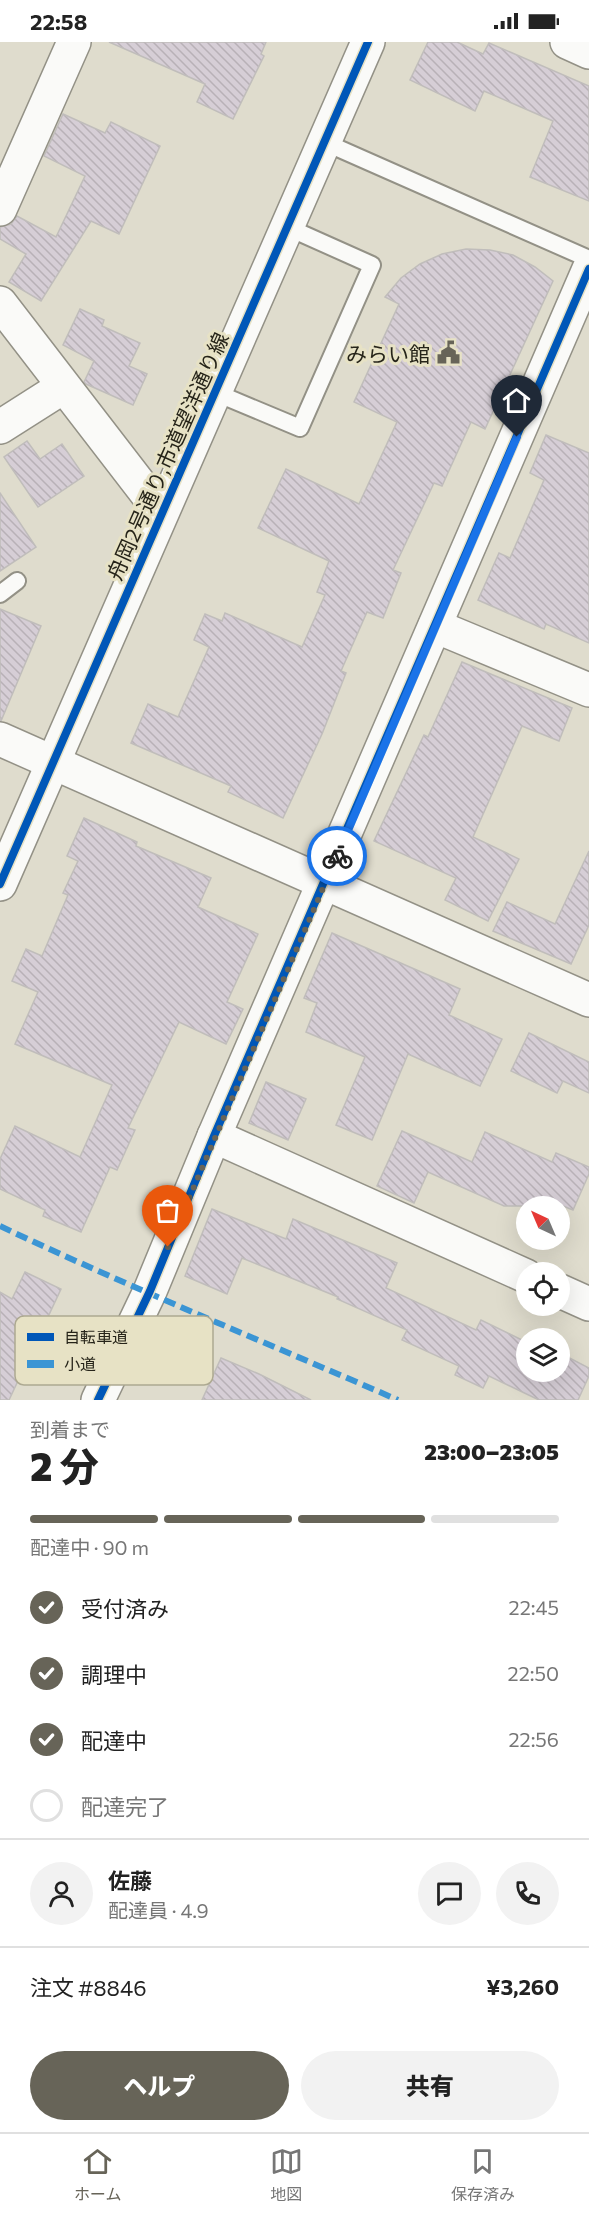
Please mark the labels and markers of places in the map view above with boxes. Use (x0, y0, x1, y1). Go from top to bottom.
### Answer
public building icon: みらい館 (435, 340, 461, 366)
place label: みらい館 (346, 341, 430, 366)
pin (491, 375, 542, 437)
pin (142, 1185, 193, 1247)

